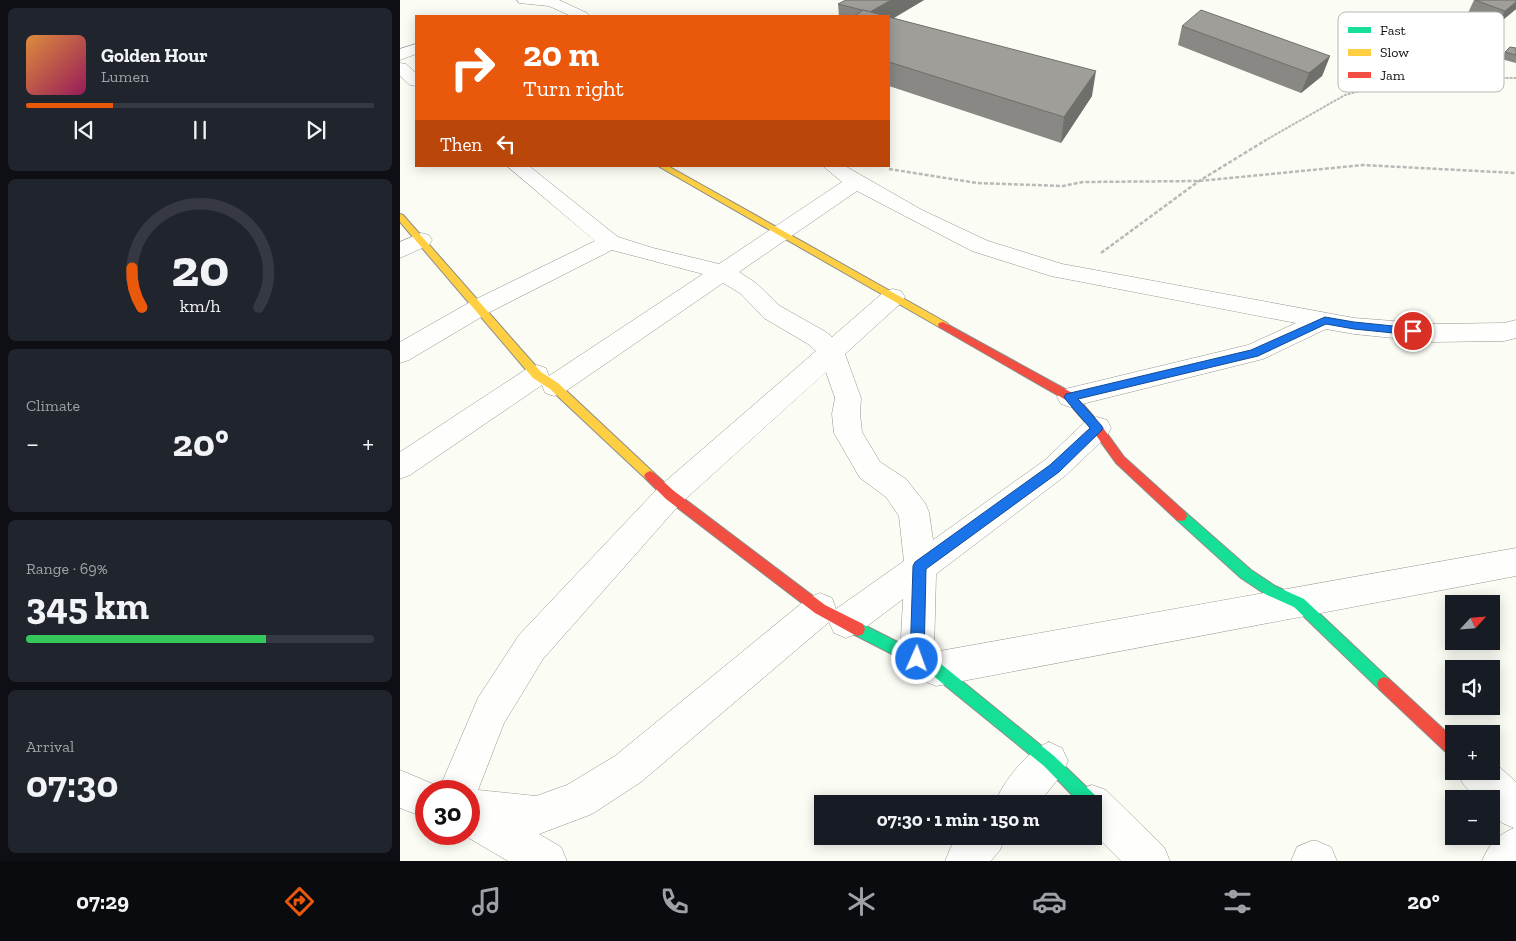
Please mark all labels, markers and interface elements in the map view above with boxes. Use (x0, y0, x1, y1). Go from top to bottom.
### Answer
legend (1338, 12, 1504, 92)
text: Fast (1380, 22, 1407, 39)
text: 20 m (523, 33, 599, 75)
icon: right (440, 35, 505, 100)
text: Golden Hour (101, 44, 208, 67)
text: Slow (1380, 44, 1409, 61)
text: Lumen (101, 67, 149, 86)
text: Jam (1380, 67, 1405, 84)
text: Turn right (523, 75, 624, 102)
icon: previous (70, 116, 98, 144)
icon: pause (186, 116, 214, 144)
icon: next (302, 116, 330, 144)
icon: left (492, 130, 520, 158)
text: Then (440, 133, 482, 156)
text: 20 (171, 237, 229, 299)
text: km/h (180, 295, 220, 317)
pin (1392, 310, 1434, 352)
icon: arrive (1399, 317, 1427, 345)
text: Climate (26, 396, 80, 415)
text: 20° (173, 420, 229, 466)
text: − (26, 427, 39, 460)
text: + (362, 427, 374, 460)
text: Range · 69% (26, 559, 108, 578)
text: 345 km (26, 583, 149, 629)
north arrow (1445, 595, 1500, 650)
map controls (1445, 595, 1500, 845)
position arrow (890, 632, 942, 684)
button: sound (1445, 660, 1500, 715)
button: + (1445, 725, 1500, 780)
text: Arrival (26, 737, 74, 756)
text: 07:30 (26, 761, 118, 807)
speed limit sign: 30 (415, 780, 480, 845)
button: − (1445, 790, 1500, 845)
text: 07:30 · 1 min · 150 m (877, 808, 1039, 831)
icon: directions (282, 884, 317, 919)
icon: music (469, 884, 504, 919)
icon: phone (657, 884, 692, 919)
icon: climate (844, 884, 879, 919)
icon: car (1032, 884, 1067, 919)
icon: filters (1220, 884, 1255, 919)
text: 07:29 (76, 888, 129, 915)
text: 20° (1407, 888, 1440, 915)

